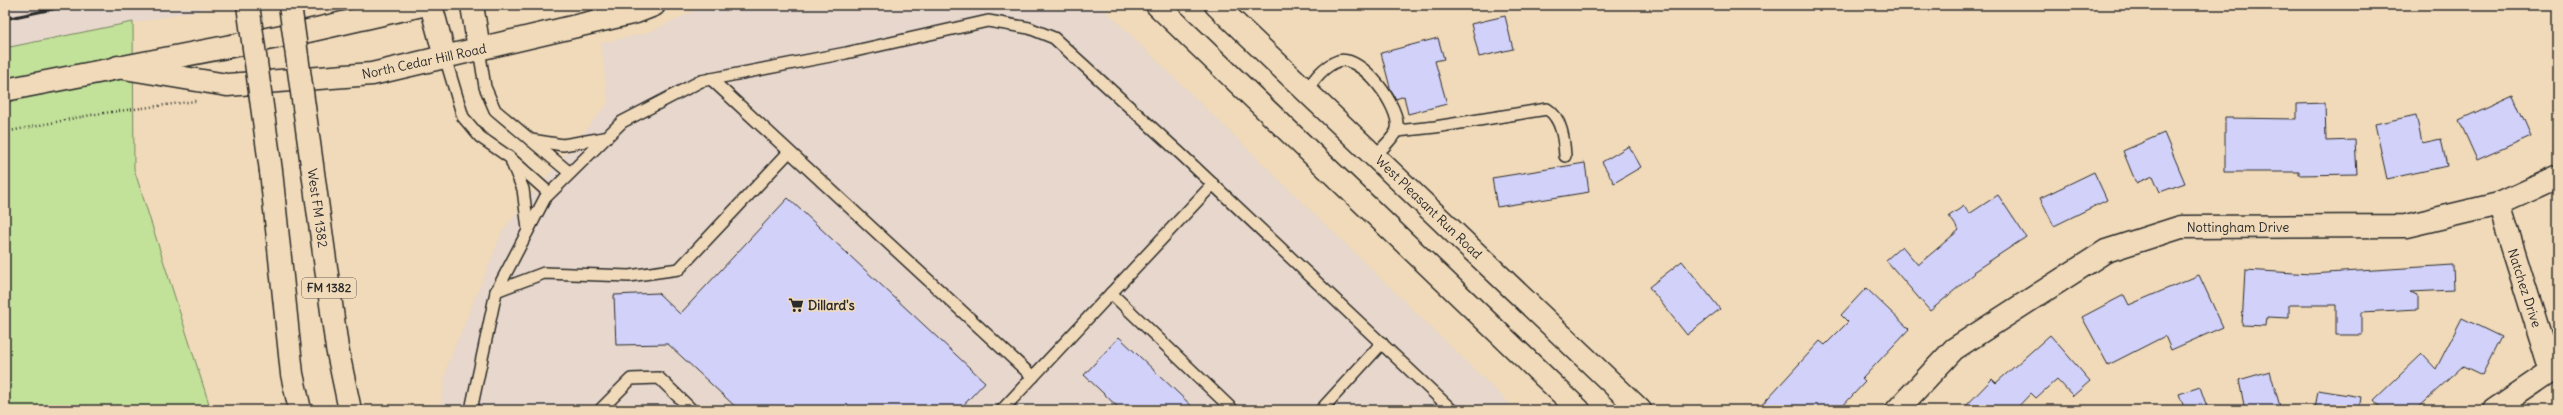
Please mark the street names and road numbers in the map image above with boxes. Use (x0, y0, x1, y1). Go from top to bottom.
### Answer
street label: North Cedar Hill Road (360, 40, 488, 83)
street label: West Pleasant Run Road (1372, 152, 1486, 263)
street label: West FM 1382 (304, 167, 331, 249)
street label: Nottingham Drive (2187, 219, 2289, 236)
street label: Natchez Drive (2504, 247, 2545, 330)
road number: FM 1382 (302, 278, 356, 298)

